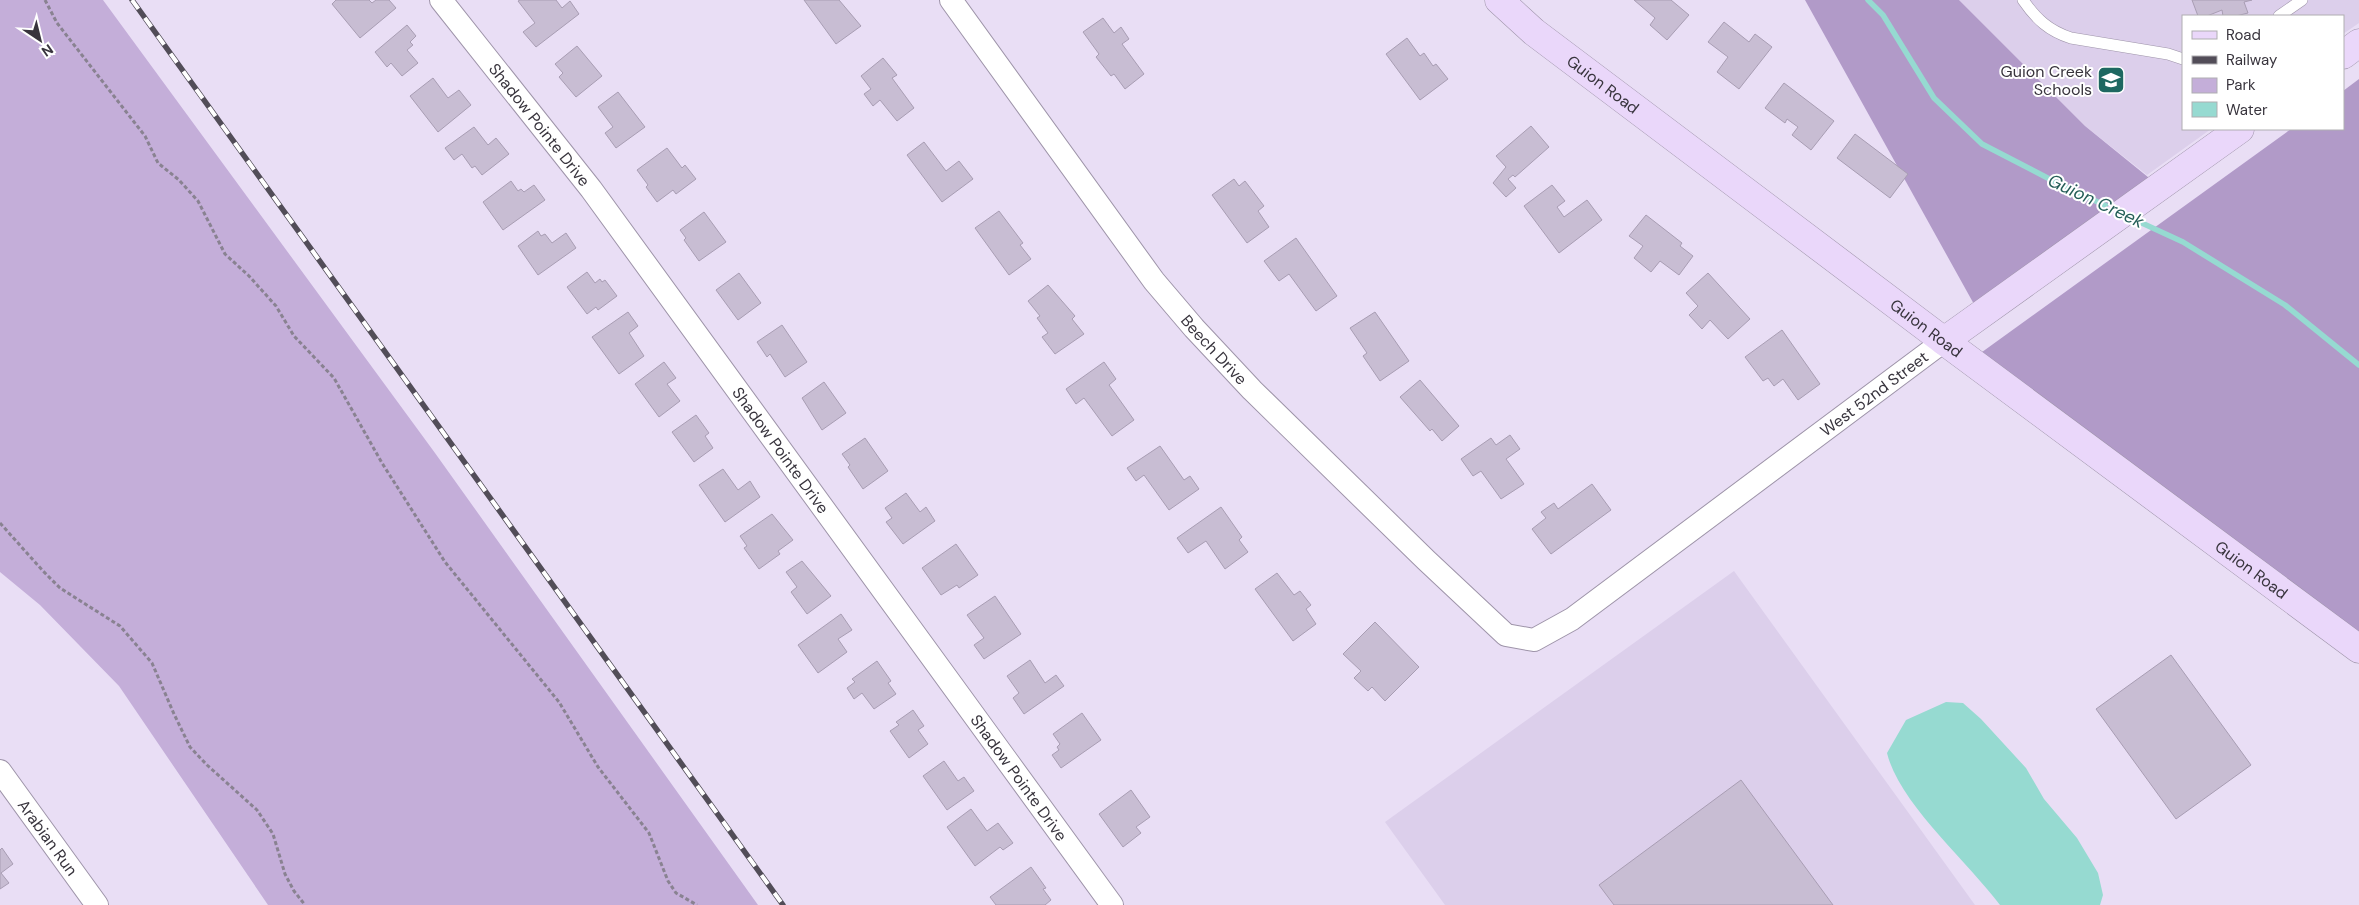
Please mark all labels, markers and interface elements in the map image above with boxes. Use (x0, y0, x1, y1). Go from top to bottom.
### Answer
north arrow (15, 15, 65, 65)
legend (2182, 15, 2344, 130)
text: Road (2226, 25, 2261, 45)
text: N (38, 40, 57, 61)
street label: Guion Road (1563, 50, 1644, 118)
text: Railway (2226, 50, 2278, 70)
street label: Shadow Pointe Drive (484, 59, 595, 190)
place label: Guion Creek Schools (2001, 61, 2092, 100)
school or university icon: Guion Creek Schools (2096, 65, 2126, 95)
text: Park (2226, 75, 2256, 95)
text: Water (2226, 100, 2268, 120)
water label: Guion Creek (2044, 168, 2149, 234)
street label: Guion Road (1886, 294, 1967, 362)
street label: Beech Drive (1177, 310, 1252, 389)
street label: West 52nd Street (1816, 346, 1932, 441)
street label: Shadow Pointe Drive (728, 382, 834, 517)
street label: Guion Road (2211, 535, 2292, 603)
street label: Shadow Pointe Drive (966, 710, 1072, 845)
street label: Arabian Run (13, 795, 83, 880)

